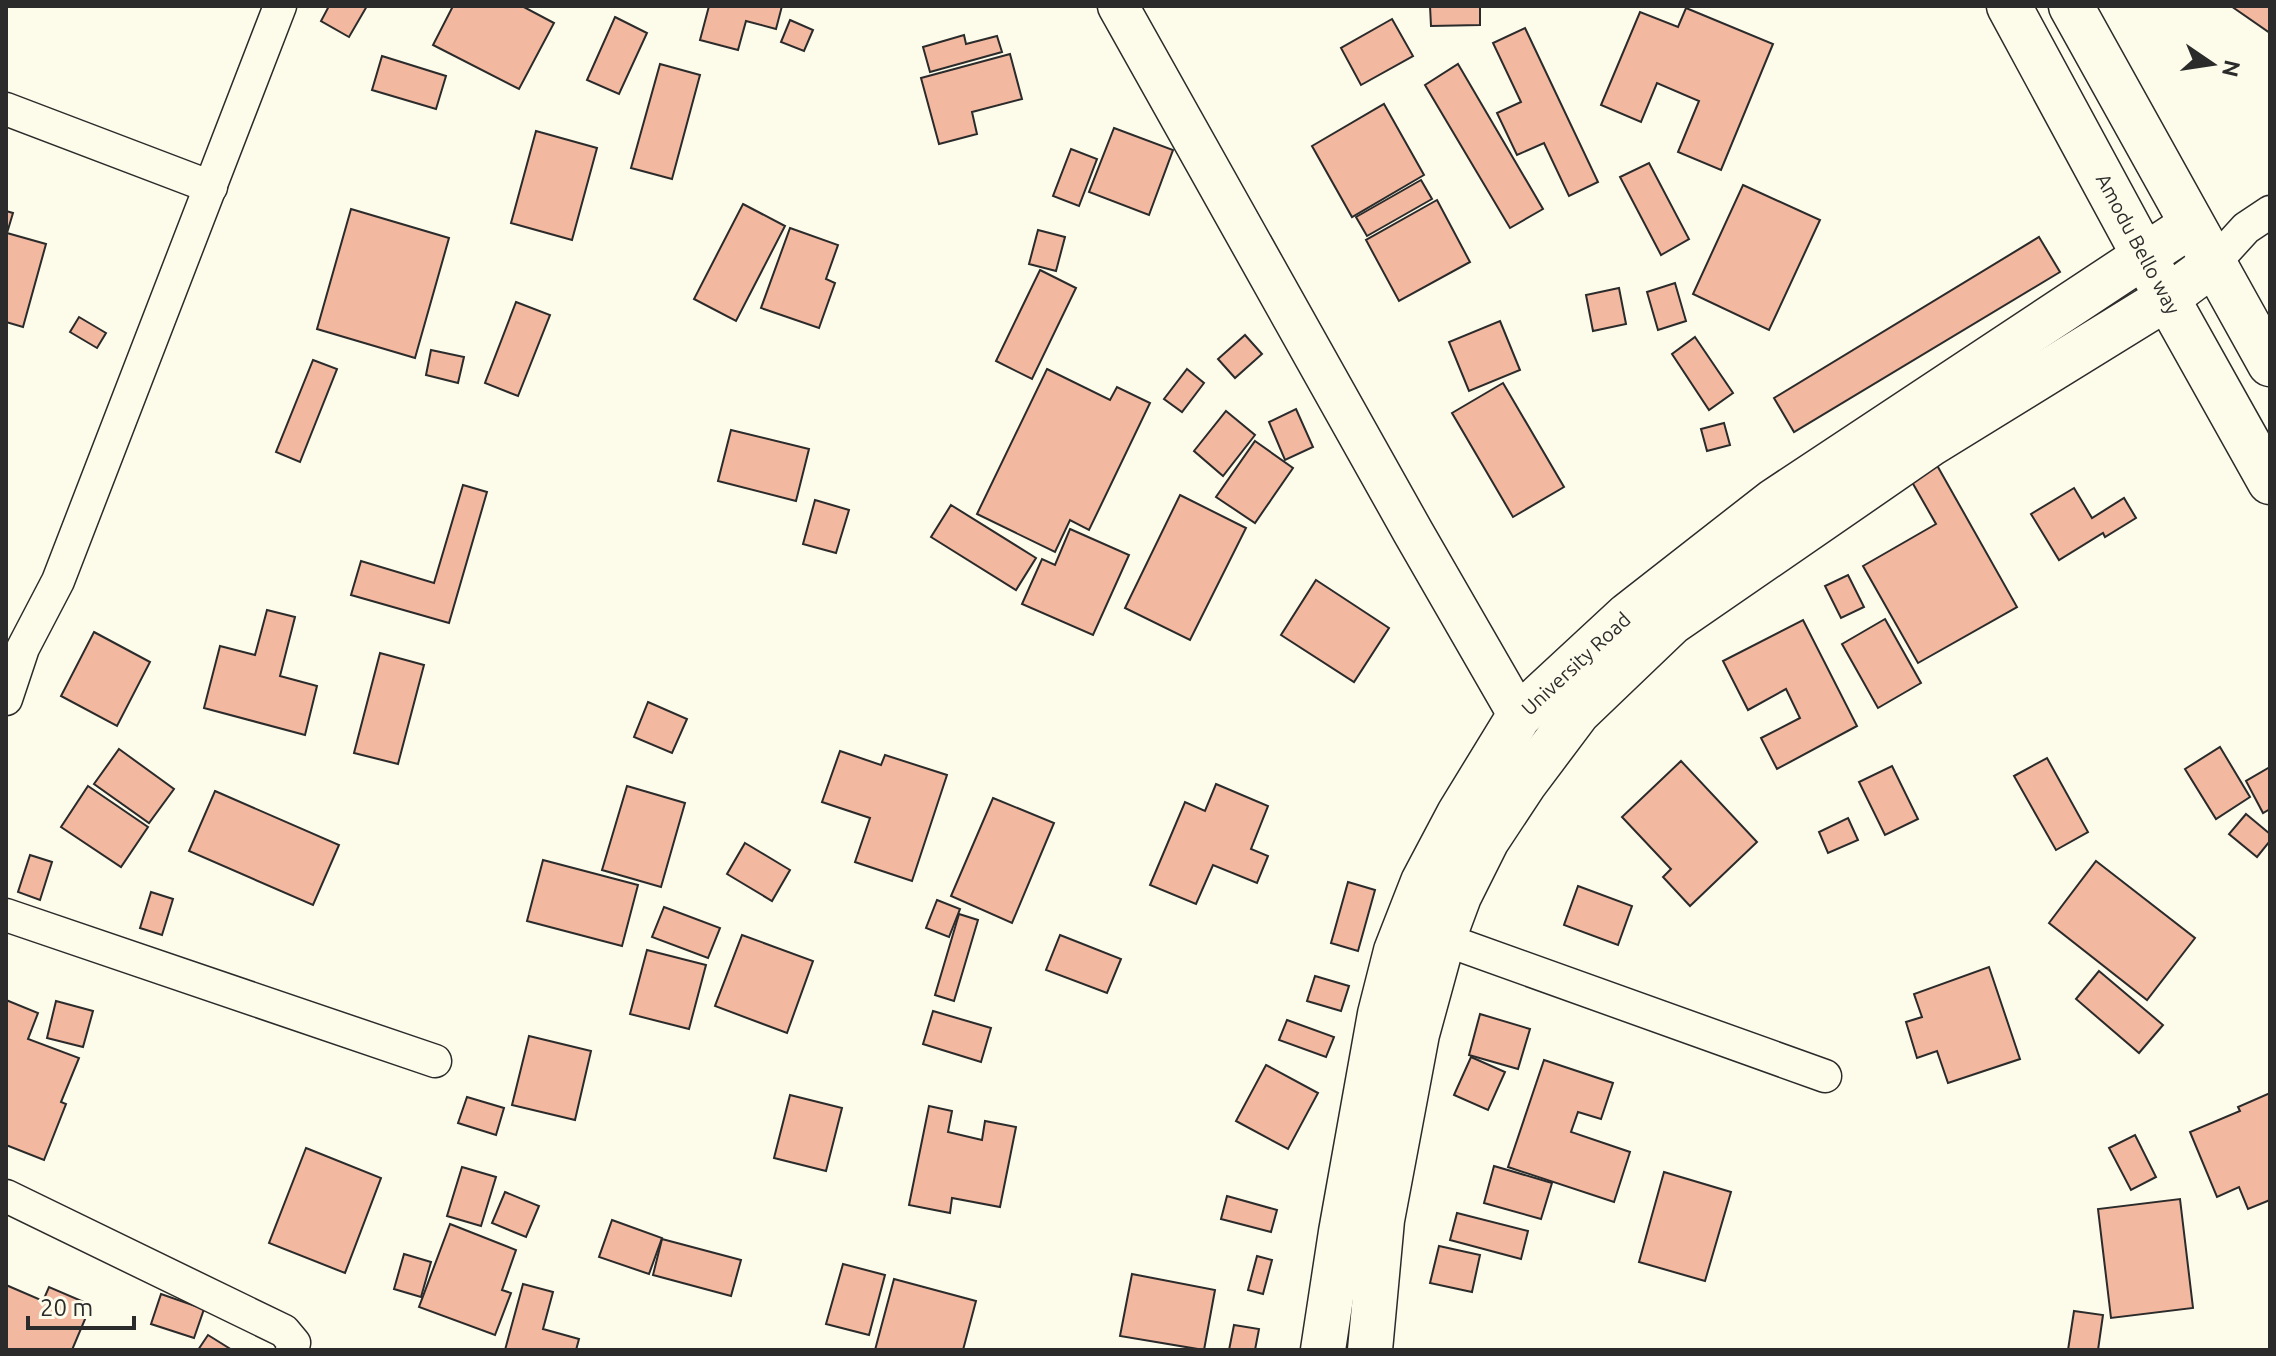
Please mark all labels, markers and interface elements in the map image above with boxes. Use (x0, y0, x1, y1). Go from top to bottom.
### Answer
north arrow (2172, 24, 2252, 104)
text: N (2218, 58, 2246, 79)
street label: Amodu Bello way (2092, 170, 2185, 318)
street label: University Road (1517, 607, 1635, 720)
scale bar (28, 1280, 134, 1330)
text: 20 m (40, 1294, 93, 1321)

